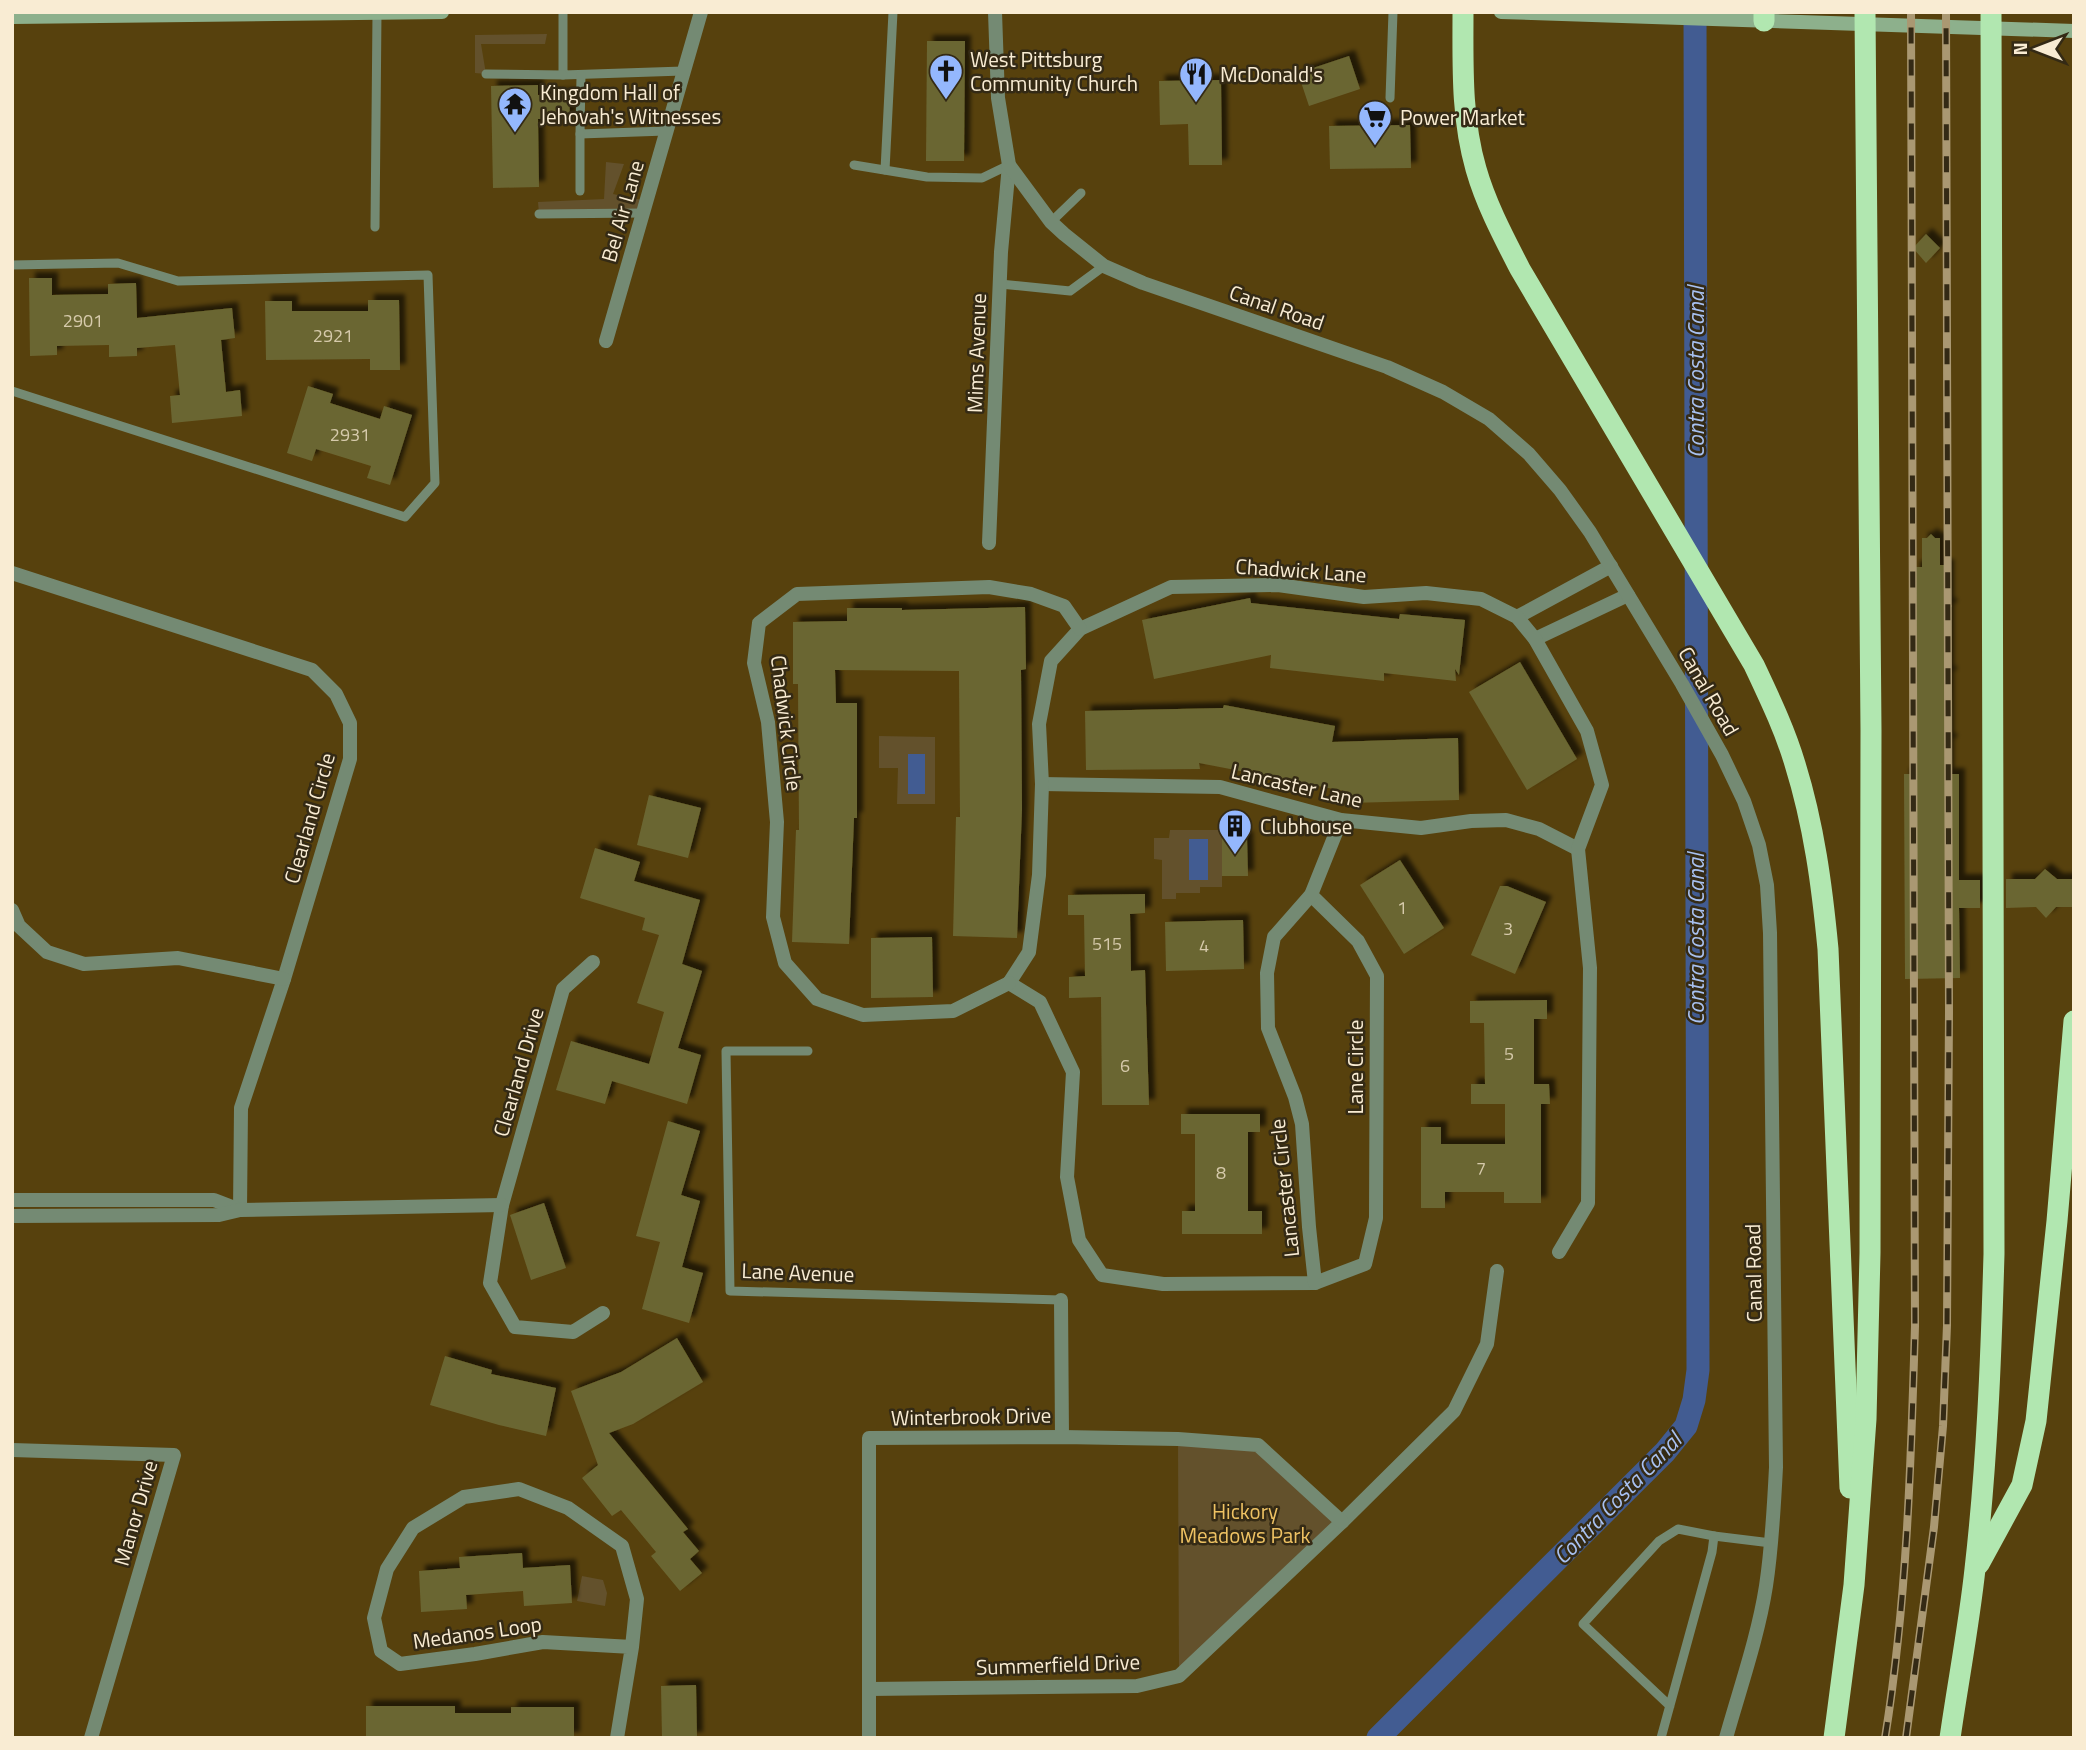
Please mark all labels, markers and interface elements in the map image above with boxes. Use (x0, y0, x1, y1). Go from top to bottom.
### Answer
north arrow (2002, 14, 2072, 84)
text: N (2005, 42, 2034, 56)
place label: West Pittsburg Community Church (970, 43, 1138, 99)
church icon: West Pittsburg Community Church (927, 52, 965, 101)
restaurant icon: McDonald's (1177, 55, 1215, 104)
place label: McDonald's (1220, 58, 1323, 90)
place label: Kingdom Hall of Jehovah's Witnesses (540, 76, 721, 132)
temple icon: Kingdom Hall of Jehovah's Witnesses (496, 85, 534, 134)
supermarket icon: Power Market (1356, 98, 1394, 147)
place label: Power Market (1400, 101, 1525, 133)
street label: Bel Air Lane (592, 156, 652, 266)
street label: Canal Road (1225, 276, 1329, 338)
water label: Contra Costa Canal (1678, 283, 1713, 458)
street label: Mims Avenue (958, 293, 994, 413)
house number: 2901 (63, 307, 103, 334)
house number: 2921 (313, 322, 353, 349)
house number: 2931 (330, 421, 370, 448)
street label: Chadwick Lane (1234, 549, 1368, 591)
street label: Canal Road (1670, 640, 1748, 742)
street label: Chadwick Circle (763, 653, 811, 793)
street label: Clearland Circle (275, 749, 343, 887)
street label: Lancaster Lane (1228, 754, 1366, 816)
building icon: Clubhouse (1216, 807, 1254, 856)
place label: Clubhouse (1260, 810, 1352, 842)
water label: Contra Costa Canal (1678, 850, 1713, 1025)
house number: 1 (1397, 894, 1407, 921)
house number: 3 (1503, 915, 1513, 942)
house number: 515 (1092, 930, 1122, 957)
house number: 4 (1199, 932, 1209, 959)
street label: Clearland Drive (484, 1004, 552, 1140)
street label: Lane Circle (1339, 1020, 1371, 1114)
house number: 5 (1504, 1040, 1514, 1067)
house number: 6 (1120, 1052, 1130, 1079)
street label: Lancaster Circle (1261, 1117, 1307, 1259)
house number: 7 (1476, 1155, 1486, 1182)
house number: 8 (1216, 1159, 1226, 1186)
street label: Canal Road (1736, 1223, 1770, 1323)
street label: Lane Avenue (741, 1254, 855, 1290)
street label: Winterbrook Drive (890, 1399, 1052, 1433)
water label: Contra Costa Canal (1545, 1422, 1691, 1572)
street label: Manor Drive (105, 1457, 165, 1569)
park label: Hickory Meadows Park (1179, 1495, 1311, 1551)
street label: Medanos Loop (411, 1607, 543, 1657)
street label: Summerfield Drive (975, 1645, 1141, 1683)

